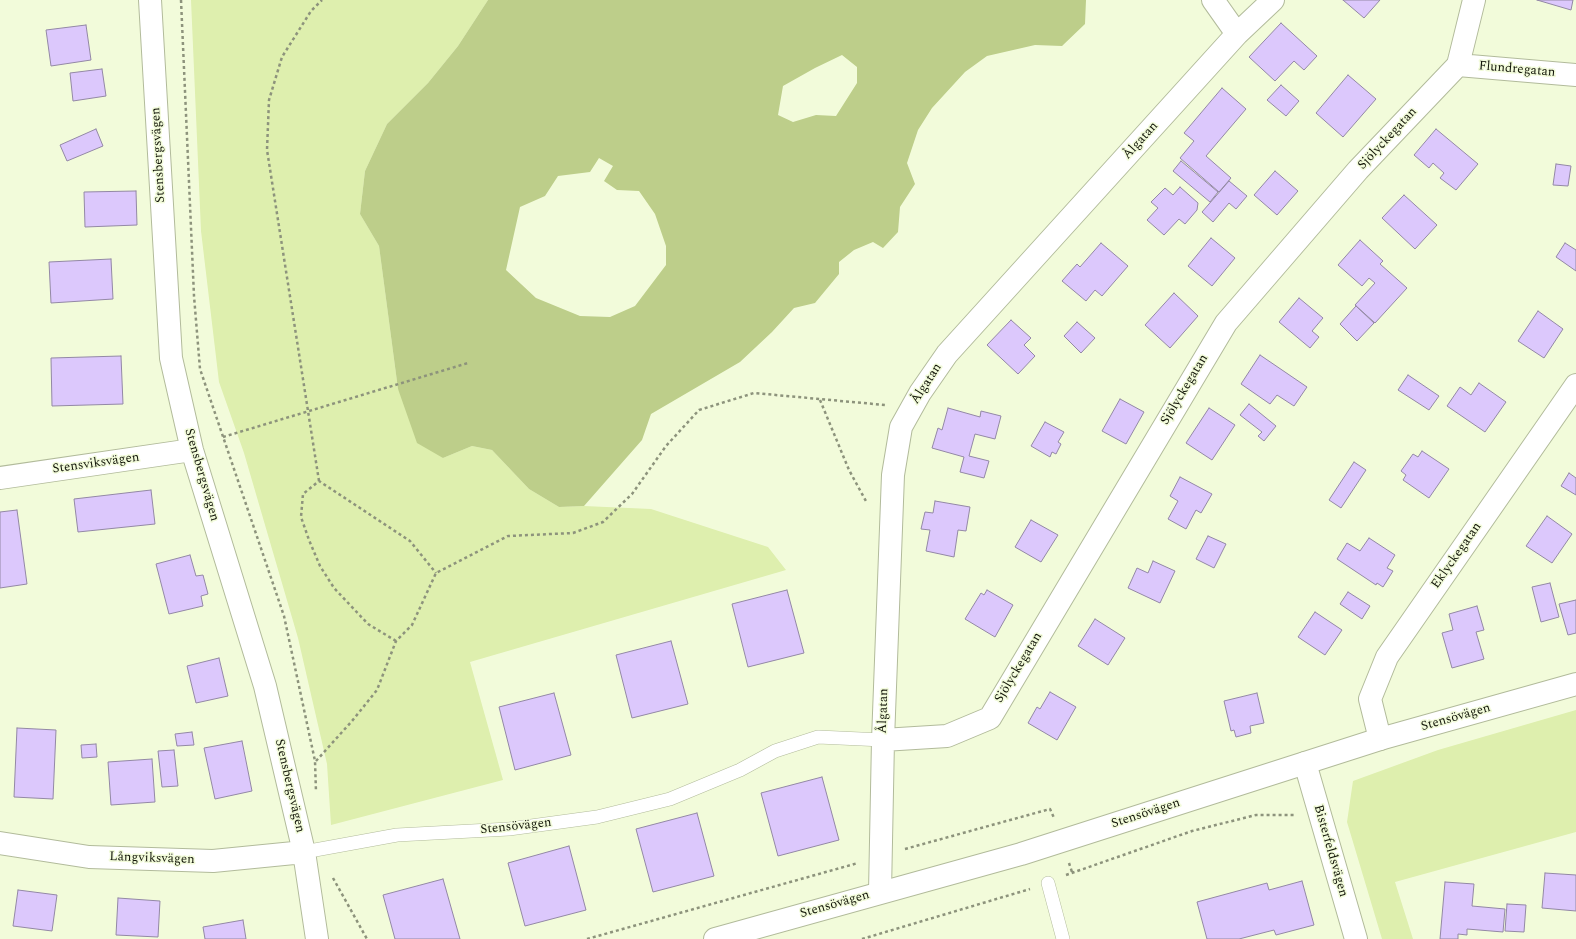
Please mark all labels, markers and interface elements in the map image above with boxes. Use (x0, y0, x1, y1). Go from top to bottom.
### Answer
street label: Flundregatan (1478, 59, 1556, 81)
street label: Sjölyckegatan (1355, 105, 1421, 173)
street label: Stensbergsvägen (149, 107, 169, 203)
street label: Ålgatan (1120, 119, 1162, 163)
street label: Sjölyckegatan (1158, 352, 1212, 428)
street label: Ålgatan (908, 361, 946, 407)
street label: Stensbergsvägen (180, 427, 222, 523)
street label: Stensviksvägen (52, 450, 140, 478)
street label: Eklyckegatan (1429, 520, 1485, 592)
street label: Sjölyckegatan (992, 630, 1046, 706)
street label: Ålgatan (875, 688, 893, 734)
street label: Stensövägen (1419, 701, 1493, 735)
street label: Stensbergsvägen (271, 738, 307, 834)
street label: Stensövägen (1110, 796, 1182, 832)
street label: Bisterfeldsvägen (1309, 803, 1351, 899)
street label: Stensövägen (480, 816, 552, 838)
street label: Långviksvägen (109, 850, 195, 868)
street label: Stensövägen (798, 888, 872, 922)

